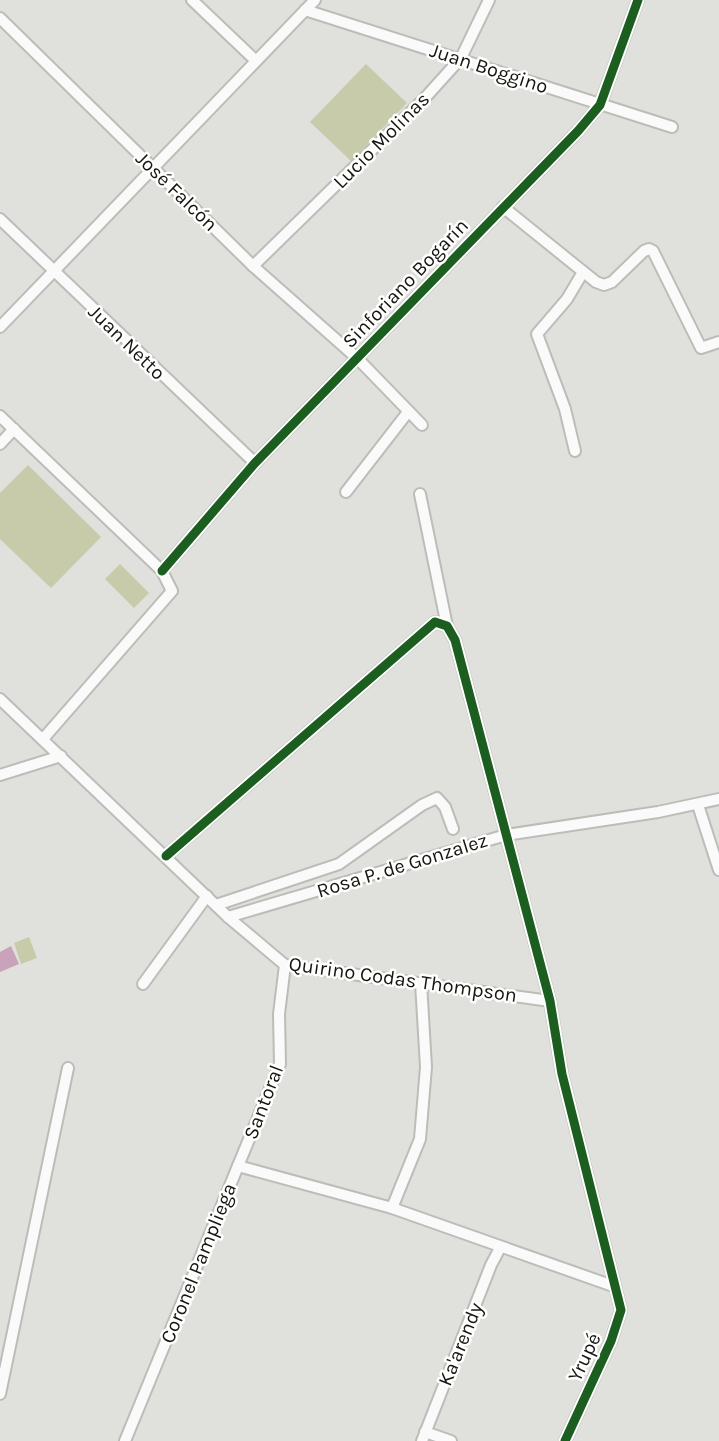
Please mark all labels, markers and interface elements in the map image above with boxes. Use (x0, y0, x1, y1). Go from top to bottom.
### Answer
street label: Juan Boggino (427, 39, 551, 98)
street label: Lucio Molinas (329, 88, 434, 193)
street label: José Falcón (131, 147, 222, 236)
street label: Sinforiano Bogarín (338, 214, 473, 353)
street label: Juan Netto (83, 300, 170, 385)
street label: Rosa P. de Gonzalez (314, 829, 490, 902)
street label: Quirino Codas Thompson (287, 952, 519, 1007)
street label: Santoral (239, 1062, 288, 1142)
street label: Coronel Pampliega (156, 1180, 241, 1347)
street label: Ka'arendy (433, 1299, 488, 1389)
street label: Yrupé (563, 1329, 606, 1385)

